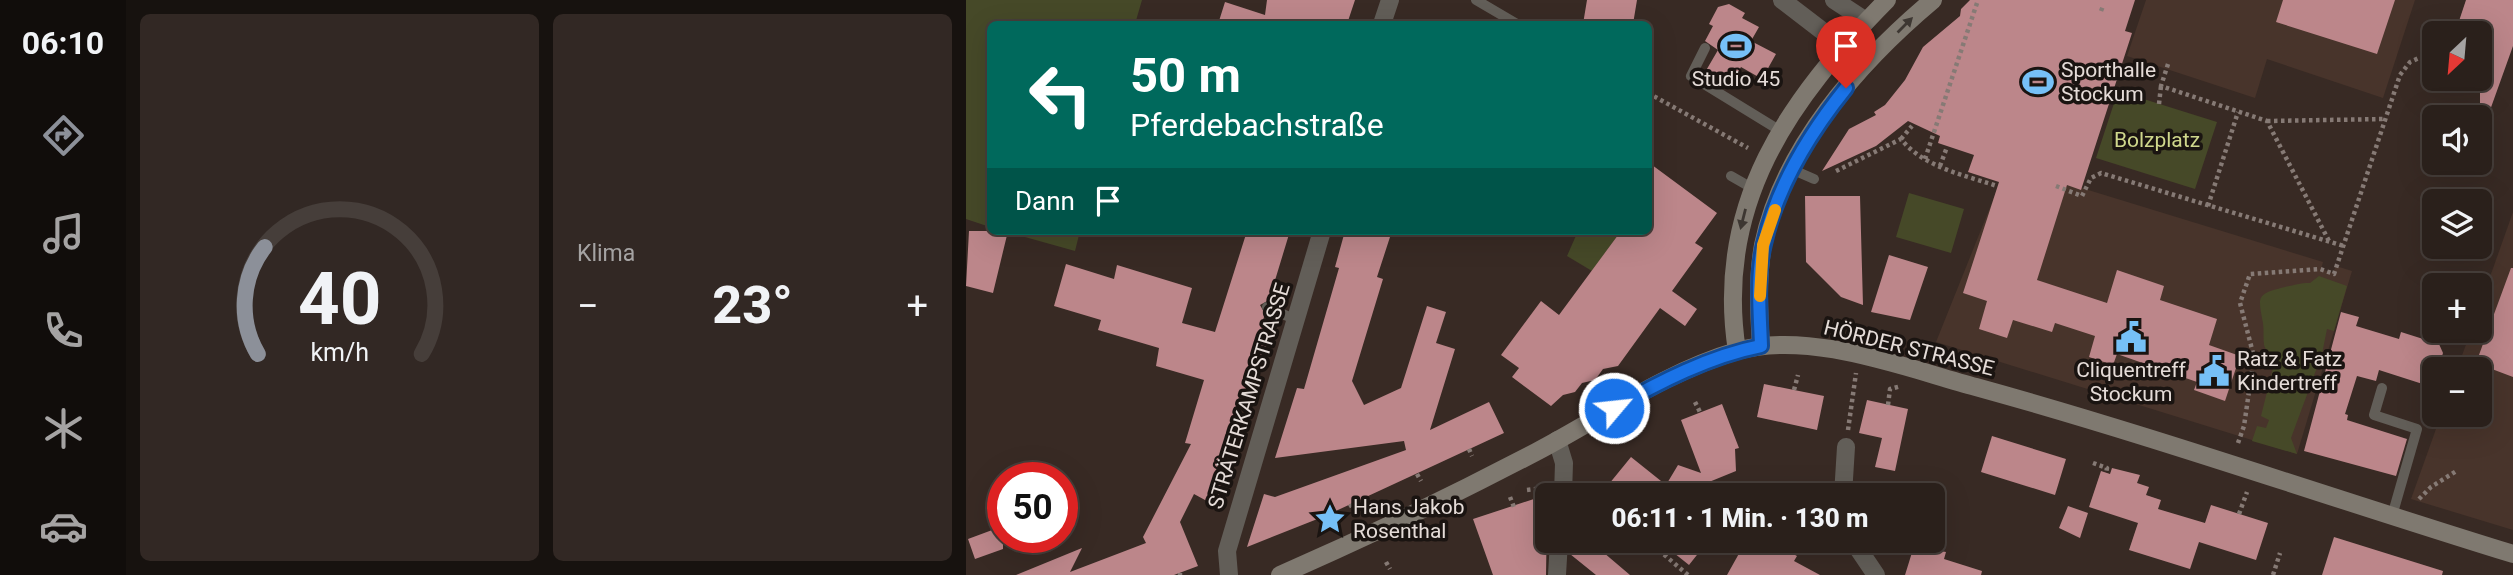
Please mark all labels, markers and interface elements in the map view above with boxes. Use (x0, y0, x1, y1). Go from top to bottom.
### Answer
pin (1816, 16, 1876, 88)
one-way arrow (1896, 17, 1913, 33)
north arrow (2422, 21, 2492, 91)
map controls (2422, 21, 2492, 427)
text: 06:10 (22, 24, 104, 62)
icon: arrive (1827, 27, 1865, 65)
sports icon: Studio 45 (1719, 29, 1753, 63)
text: 50 m (1130, 47, 1241, 104)
icon: left (1015, 49, 1106, 140)
place label: Sporthalle Stockum (2061, 58, 2156, 106)
sports icon: Sporthalle Stockum (2021, 65, 2055, 99)
place label: Studio 45 (1692, 67, 1780, 91)
button: sound (2422, 105, 2492, 175)
text: Pferdebachstraße (1130, 106, 1384, 144)
icon: directions (39, 111, 88, 160)
park label: Bolzplatz (2114, 128, 2200, 152)
icon: arrive (1089, 182, 1127, 220)
text: Dann (1015, 186, 1075, 216)
button: layers (2422, 189, 2492, 259)
one-way arrow (1737, 208, 1748, 230)
icon: music (39, 209, 88, 258)
text: Klima (577, 240, 635, 267)
text: 40 (298, 256, 381, 342)
button: + (2422, 273, 2492, 343)
text: 23° (712, 275, 793, 336)
street label: STRÄTERKAMPSTRASSE (1203, 280, 1295, 512)
text: − (577, 284, 599, 328)
text: + (906, 284, 928, 328)
icon: phone (39, 306, 88, 355)
street label: HÖRDER STRASSE (1821, 315, 1997, 381)
public building icon: Cliquentreff Stockum (2114, 320, 2148, 354)
text: km/h (310, 337, 369, 366)
place label: Ratz & Fatz Kindertreff (2237, 347, 2342, 395)
public building icon: Ratz & Fatz Kindertreff (2197, 354, 2231, 388)
button: − (2422, 357, 2492, 427)
place label: Cliquentreff Stockum (2076, 358, 2187, 406)
position arrow (1577, 371, 1651, 445)
icon: climate (39, 404, 88, 453)
speed limit sign: 50 (987, 462, 1078, 553)
place label: Hans Jakob Rosenthal (1353, 495, 1464, 543)
icon: car (39, 502, 88, 551)
place icon: Hans Jakob Rosenthal (1313, 502, 1347, 536)
text: 06:11 · 1 Min. · 130 m (1611, 503, 1869, 533)

